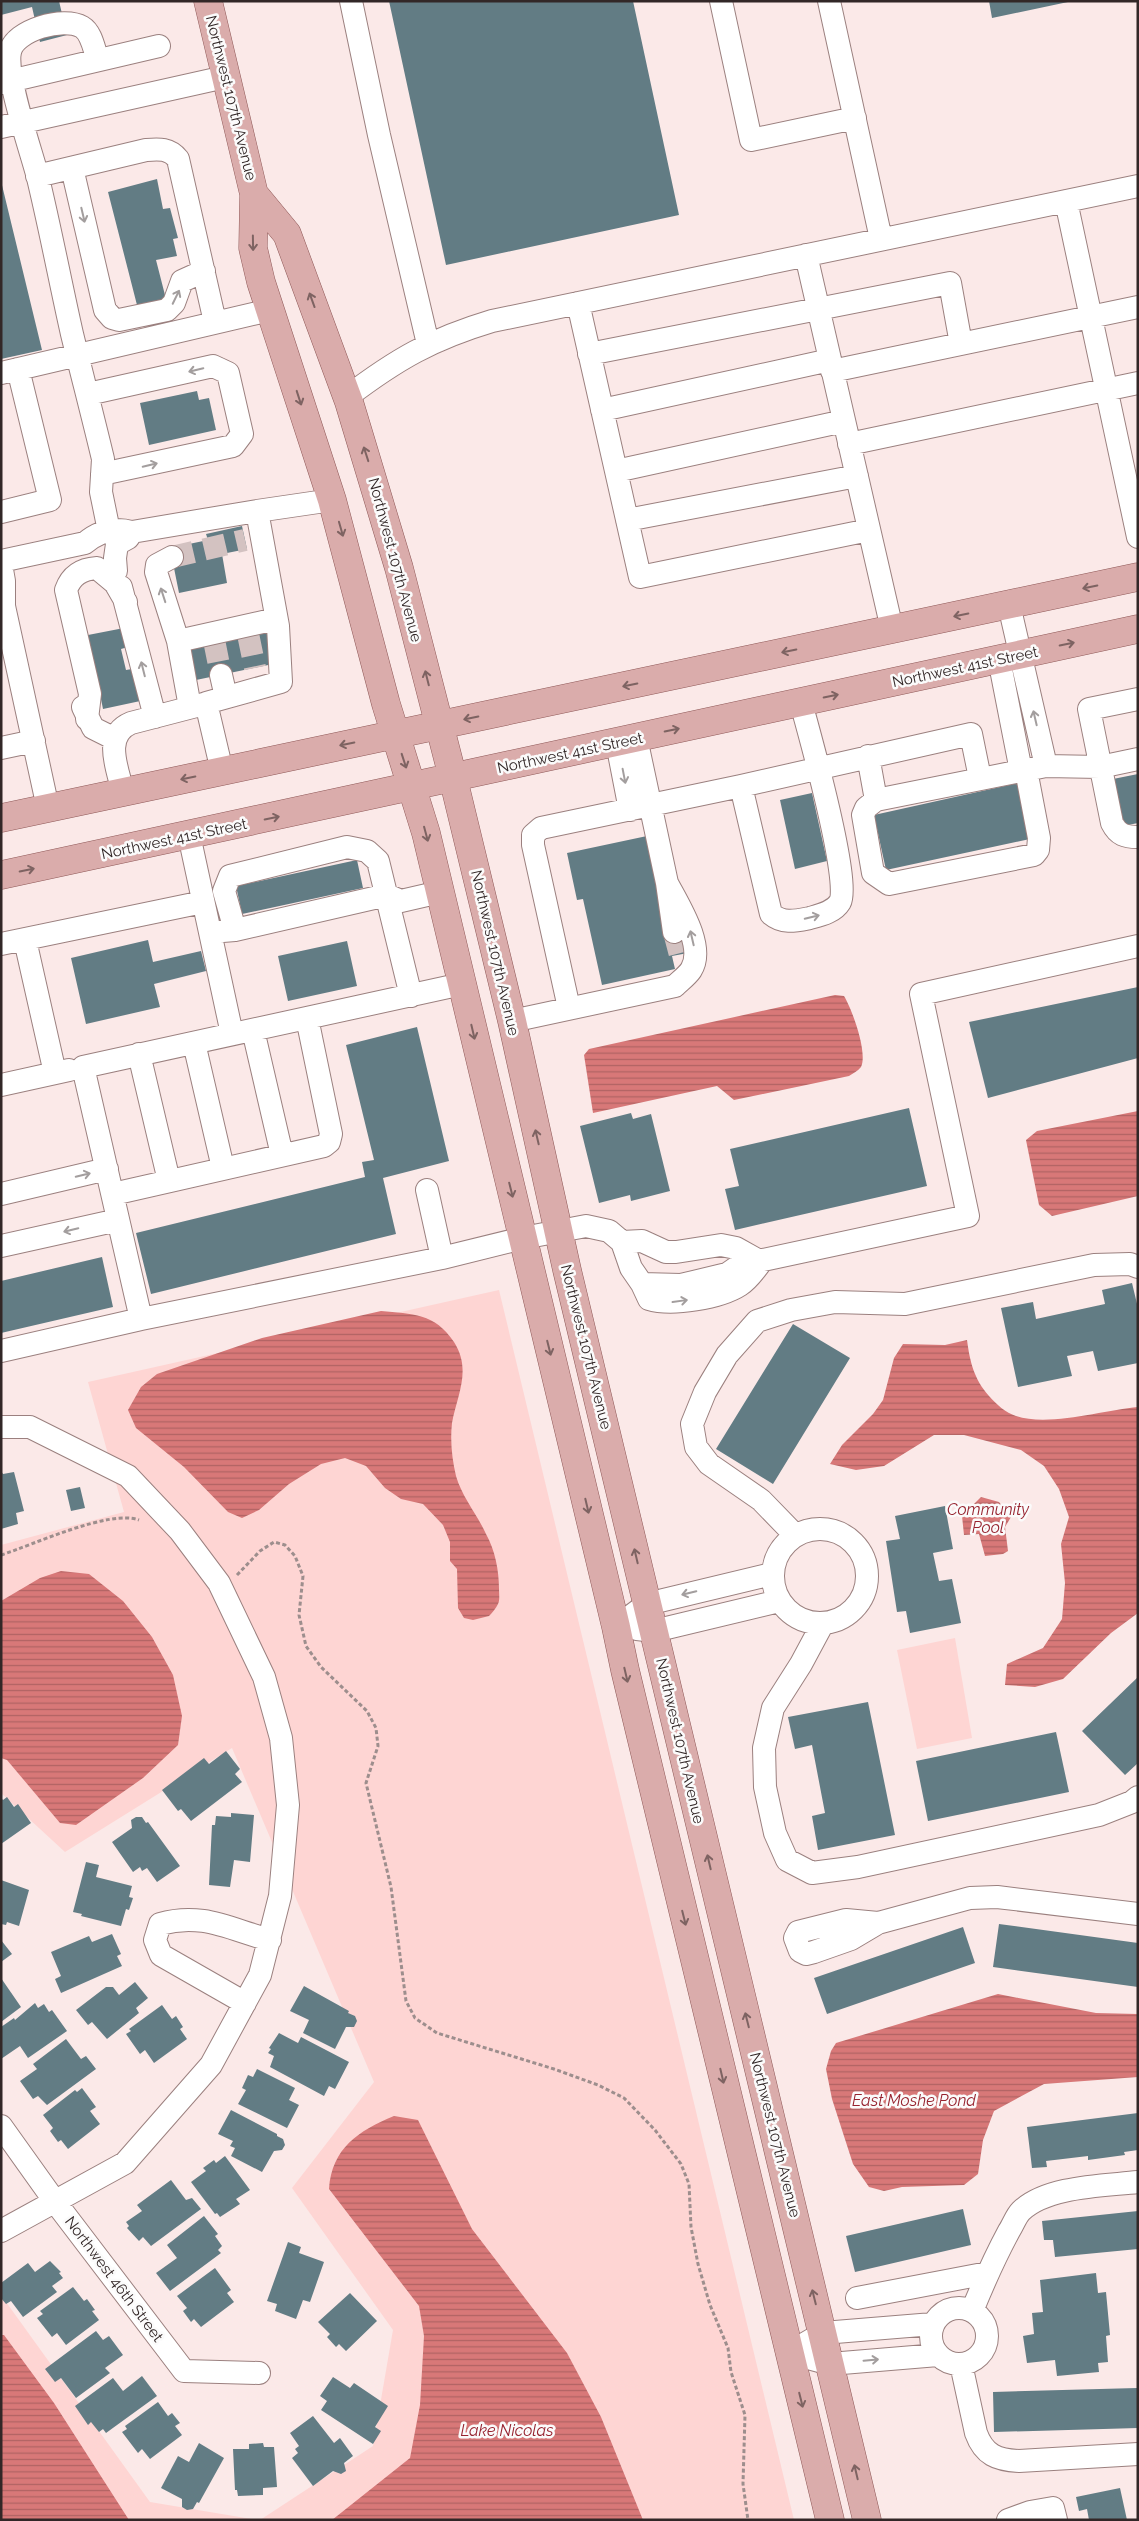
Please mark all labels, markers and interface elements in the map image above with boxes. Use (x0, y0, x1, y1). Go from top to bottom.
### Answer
street label: Northwest 107th Avenue (202, 14, 260, 183)
one-way arrow (79, 207, 88, 223)
one-way arrow (248, 234, 258, 250)
one-way arrow (172, 290, 181, 305)
one-way arrow (307, 293, 316, 309)
one-way arrow (188, 365, 204, 375)
one-way arrow (295, 390, 304, 405)
one-way arrow (361, 446, 370, 462)
one-way arrow (141, 460, 157, 469)
street label: Northwest 107th Avenue (364, 476, 426, 644)
one-way arrow (336, 520, 346, 536)
one-way arrow (1083, 583, 1099, 592)
one-way arrow (158, 588, 167, 603)
one-way arrow (954, 611, 970, 620)
one-way arrow (1059, 639, 1075, 648)
street label: Northwest 41st Street (891, 643, 1039, 691)
one-way arrow (782, 647, 798, 656)
one-way arrow (138, 662, 147, 678)
one-way arrow (421, 671, 431, 687)
one-way arrow (623, 681, 639, 690)
one-way arrow (822, 691, 838, 700)
one-way arrow (1030, 711, 1039, 727)
one-way arrow (464, 714, 480, 724)
one-way arrow (664, 725, 680, 735)
street label: Northwest 41st Street (496, 729, 644, 777)
one-way arrow (340, 740, 356, 750)
one-way arrow (399, 753, 409, 769)
one-way arrow (619, 768, 629, 784)
one-way arrow (181, 774, 197, 783)
one-way arrow (264, 813, 280, 822)
street label: Northwest 41st Street (100, 815, 248, 863)
one-way arrow (422, 826, 432, 842)
one-way arrow (19, 865, 35, 874)
street label: Northwest 107th Avenue (467, 868, 523, 1038)
one-way arrow (803, 912, 819, 921)
one-way arrow (687, 930, 696, 946)
one-way arrow (469, 1023, 478, 1039)
one-way arrow (532, 1129, 542, 1145)
one-way arrow (74, 1170, 90, 1179)
one-way arrow (507, 1181, 516, 1197)
one-way arrow (63, 1226, 79, 1236)
street label: Northwest 107th Avenue (557, 1263, 615, 1432)
one-way arrow (672, 1296, 688, 1306)
one-way arrow (545, 1339, 554, 1355)
one-way arrow (583, 1497, 592, 1513)
water label: Community Pool (947, 1500, 1030, 1537)
one-way arrow (631, 1549, 640, 1565)
one-way arrow (682, 1589, 698, 1598)
street label: Northwest 107th Avenue (652, 1656, 708, 1826)
one-way arrow (622, 1667, 631, 1683)
one-way arrow (704, 1855, 713, 1871)
one-way arrow (680, 1910, 689, 1926)
one-way arrow (742, 2013, 751, 2029)
street label: Northwest 107th Avenue (746, 2051, 804, 2220)
one-way arrow (718, 2068, 727, 2084)
water label: East Moshe Pond (852, 2091, 976, 2110)
street label: Northwest 46th Street (61, 2213, 167, 2345)
one-way arrow (809, 2290, 818, 2306)
one-way arrow (863, 2356, 879, 2365)
one-way arrow (797, 2392, 806, 2408)
water label: Lake Nicolas (460, 2421, 554, 2440)
one-way arrow (851, 2465, 860, 2481)

